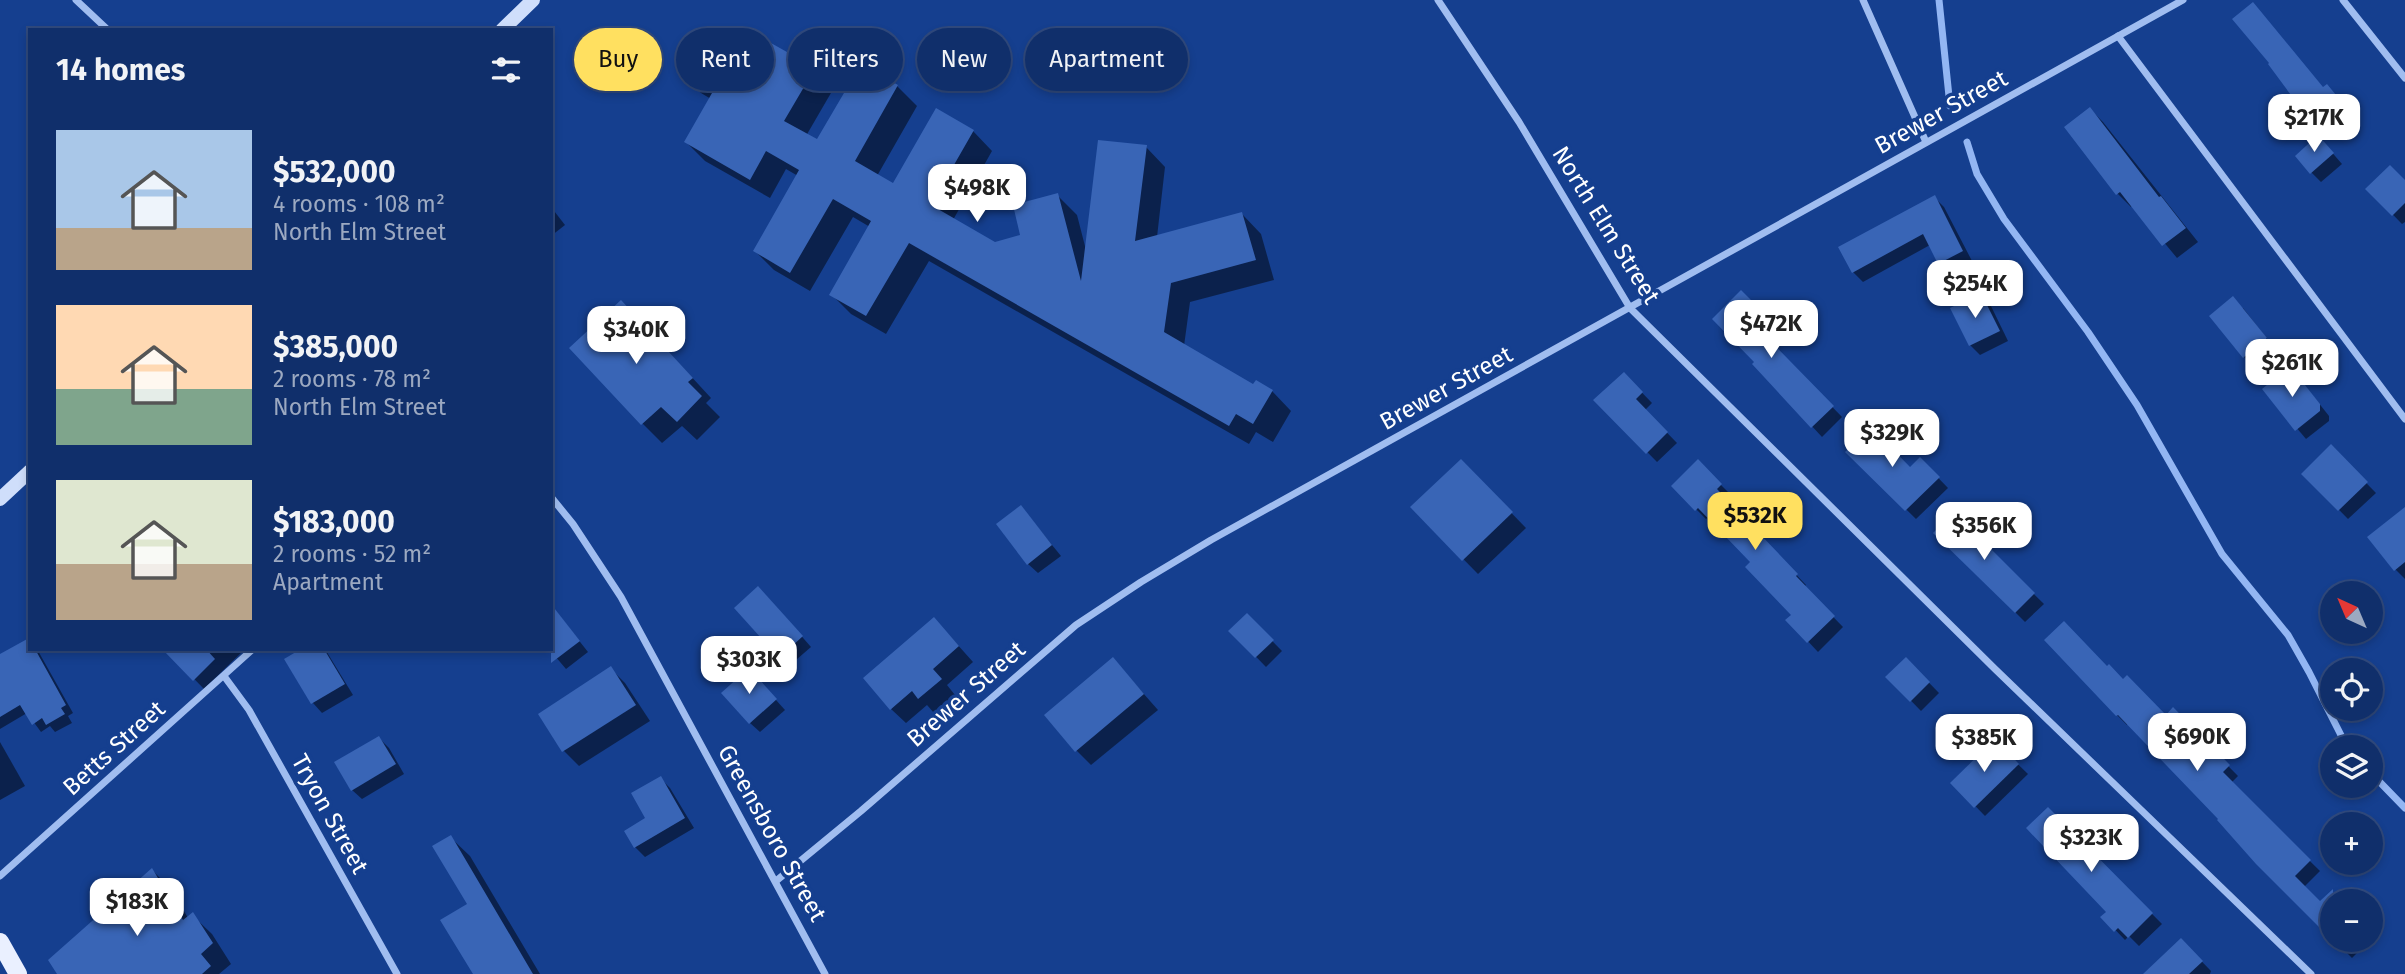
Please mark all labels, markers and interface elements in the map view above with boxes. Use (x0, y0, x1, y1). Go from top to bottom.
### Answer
chip: Buy (574, 28, 662, 91)
chip: Rent (676, 28, 774, 91)
chip: Filters (788, 28, 903, 91)
chip: New (917, 28, 1011, 91)
chip: Apartment (1025, 28, 1188, 91)
icon: filters (487, 51, 525, 89)
text: 14 homes (56, 52, 185, 88)
street label: Brewer Street (1870, 64, 2012, 160)
pin: $217K (2265, 94, 2363, 154)
text: $217K (2284, 103, 2344, 131)
street label: North Elm Street (1546, 141, 1666, 309)
text: $532,000 (273, 154, 396, 190)
icon: home (112, 158, 196, 242)
pin: $498K (928, 164, 1026, 224)
text: $498K (944, 173, 1010, 201)
text: 4 rooms · 108 m² (273, 190, 445, 218)
text: North Elm Street (273, 218, 446, 246)
pin: $254K (1926, 260, 2024, 320)
text: $254K (1943, 269, 2007, 297)
pin: $472K (1722, 300, 1820, 360)
pin: $340K (587, 306, 685, 366)
text: $472K (1740, 309, 1802, 337)
text: $340K (603, 315, 669, 343)
text: $385,000 (273, 329, 398, 365)
icon: home (112, 333, 196, 417)
street label: Brewer Street (1375, 340, 1517, 436)
pin: $261K (2243, 340, 2341, 399)
text: $261K (2261, 348, 2323, 376)
text: 2 rooms · 78 m² (273, 365, 431, 393)
text: North Elm Street (273, 393, 446, 421)
pin: $329K (1843, 410, 1941, 469)
text: $329K (1860, 418, 1924, 446)
pin: $532K (1706, 492, 1804, 552)
text: $532K (1724, 501, 1786, 529)
pin: $356K (1935, 503, 2033, 562)
text: $183,000 (273, 504, 395, 540)
icon: home (112, 508, 196, 592)
text: $356K (1952, 511, 2016, 539)
text: 2 rooms · 52 m² (273, 540, 431, 568)
text: Apartment (273, 568, 383, 596)
north arrow (2320, 581, 2384, 644)
map controls (2320, 581, 2383, 952)
street label: Brewer Street (901, 635, 1031, 753)
pin: $303K (700, 636, 798, 696)
text: $303K (717, 645, 781, 673)
button: locate (2320, 658, 2383, 721)
street label: Betts Street (57, 695, 171, 801)
pin: $385K (1935, 714, 2033, 774)
pin: $690K (2148, 714, 2246, 773)
text: $690K (2164, 722, 2230, 750)
text: $385K (1952, 723, 2016, 751)
button: layers (2320, 735, 2383, 798)
street label: Greensboro Street (712, 740, 832, 926)
street label: Tryon Street (286, 749, 374, 879)
button: + (2320, 812, 2383, 875)
pin: $323K (2042, 814, 2140, 874)
text: $323K (2060, 823, 2122, 851)
pin: $183K (88, 878, 186, 938)
text: $183K (106, 887, 168, 915)
button: − (2320, 889, 2383, 952)

